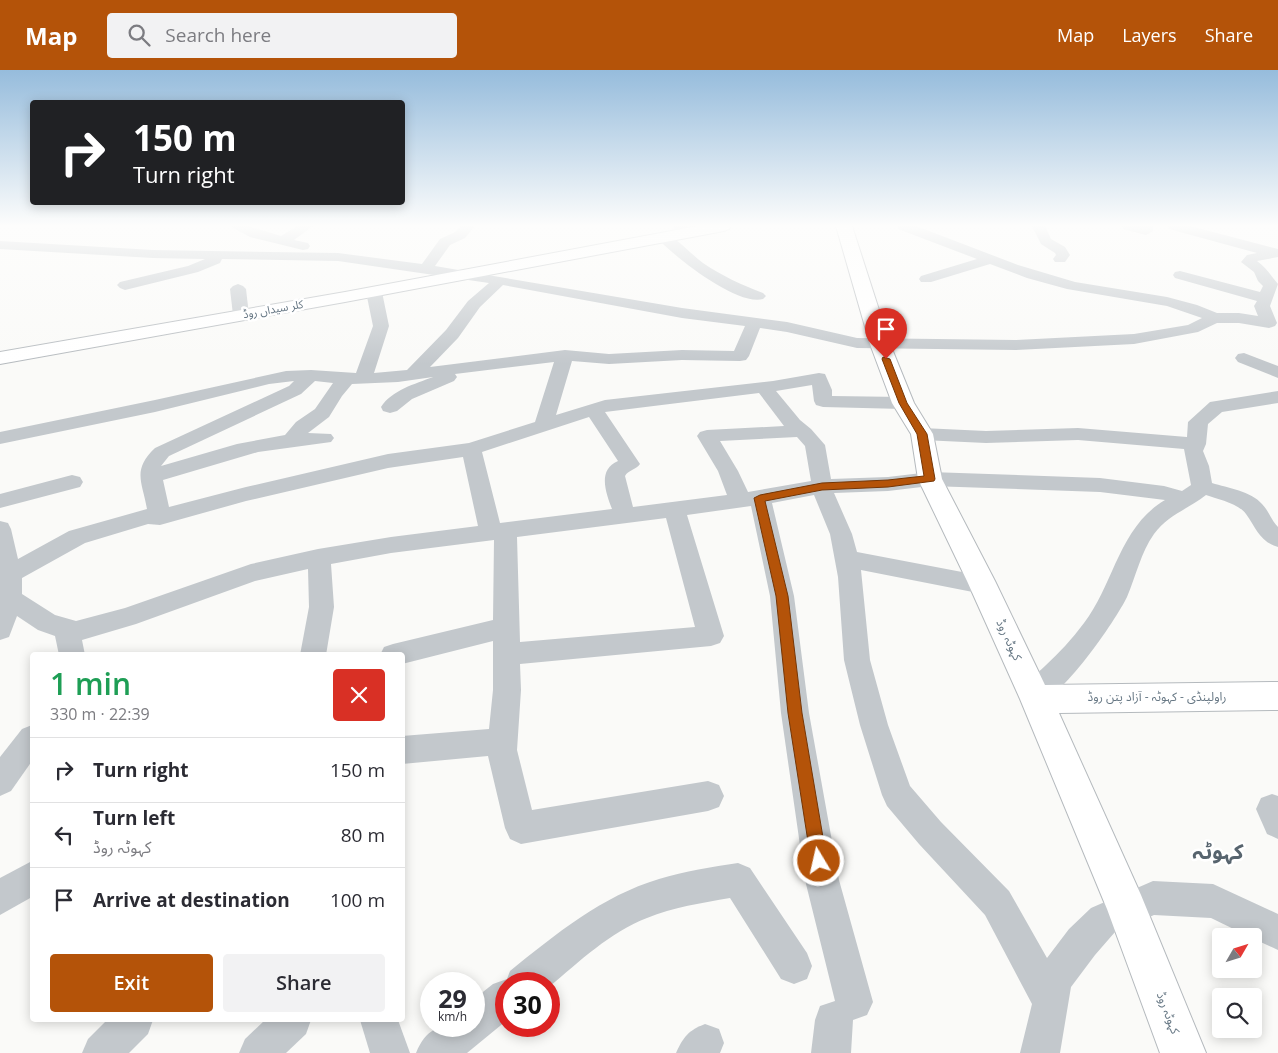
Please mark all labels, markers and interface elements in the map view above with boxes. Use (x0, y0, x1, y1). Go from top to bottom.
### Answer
search box (107, 13, 457, 58)
text: Map (25, 19, 77, 52)
icon: search (125, 21, 153, 49)
text: Search here (165, 22, 271, 48)
text: Map (1057, 23, 1094, 47)
text: Layers (1122, 23, 1177, 47)
text: Share (1205, 23, 1253, 47)
text: 150 m (133, 114, 237, 161)
icon: right (50, 120, 115, 185)
text: Turn right (133, 159, 235, 189)
street label: کلر سیداں روڈ (242, 296, 305, 321)
pin (865, 308, 907, 359)
icon: arrive (872, 315, 900, 343)
street label: کہوٹہ روڈ (992, 616, 1027, 664)
text: 1 min (50, 663, 131, 704)
button: close (333, 669, 385, 721)
street label: راولپنڈی - کہوٹہ - آزاد پتن روڈ (1088, 688, 1227, 705)
text: 330 m · 22:39 (50, 703, 150, 725)
icon: right (50, 756, 78, 784)
text: Turn right (93, 757, 188, 783)
text: 150 m (330, 757, 385, 783)
text: Turn left (93, 805, 175, 831)
icon: left (50, 821, 78, 849)
text: 80 m (341, 822, 385, 848)
position arrow (792, 834, 844, 886)
text: کہوٹہ روڈ (93, 836, 151, 858)
district label: کہوٹہ (1192, 837, 1244, 865)
icon: arrive (50, 886, 78, 914)
text: Arrive at destination (93, 887, 290, 913)
text: 100 m (330, 887, 385, 913)
north arrow (1212, 928, 1262, 978)
map controls (1212, 928, 1262, 1038)
button: Exit (50, 954, 213, 1012)
button: Share (223, 954, 385, 1012)
speed limit sign: 30 (495, 972, 560, 1037)
text: 29 (438, 981, 467, 1015)
button: search (1212, 988, 1262, 1038)
street label: کہوٹہ روڈ (1153, 989, 1185, 1037)
text: km/h (438, 1008, 467, 1025)

